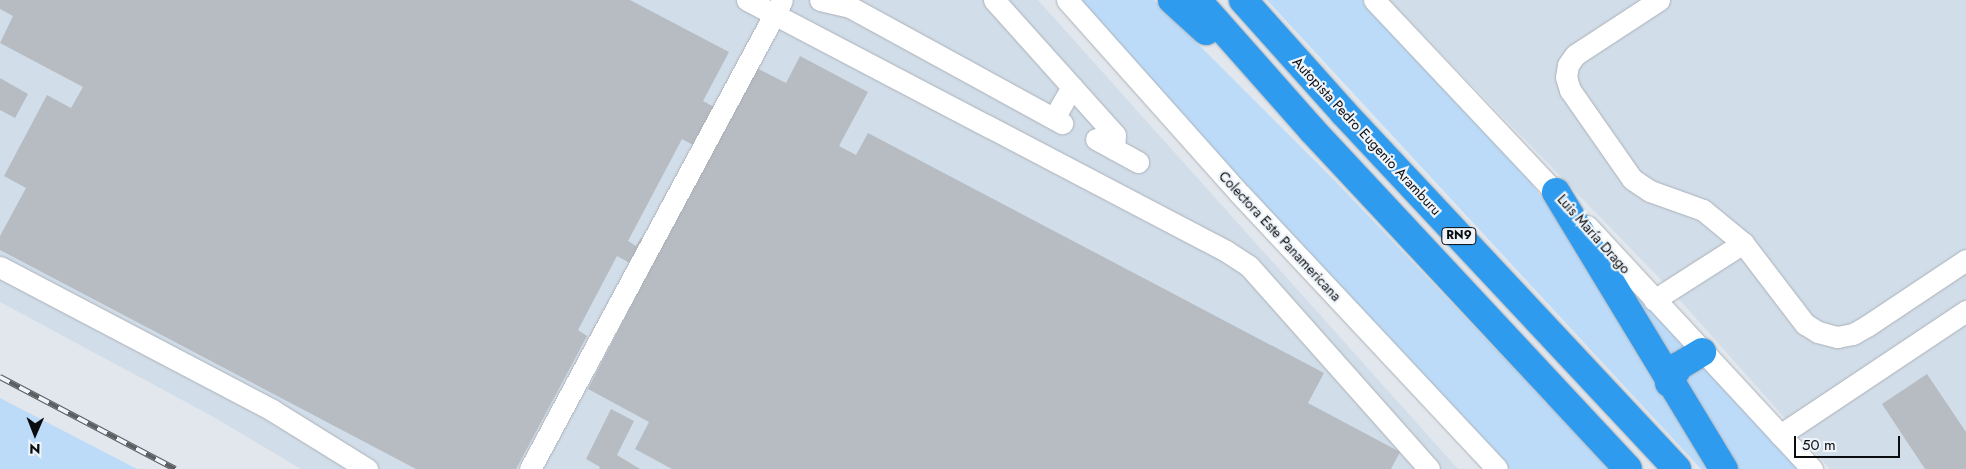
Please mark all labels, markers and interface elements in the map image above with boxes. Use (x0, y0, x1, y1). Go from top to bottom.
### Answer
street label: Autopista Pedro Eugenio Aramburu (1289, 53, 1445, 219)
street label: Colectora Este Panamericana (1215, 168, 1345, 304)
street label: Luis María Drago (1554, 191, 1634, 277)
road number: RN9 (1440, 227, 1478, 246)
north arrow (10, 409, 60, 459)
scale bar (1796, 426, 1902, 458)
text: 50 m (1802, 434, 1836, 456)
text: N (29, 439, 40, 459)

